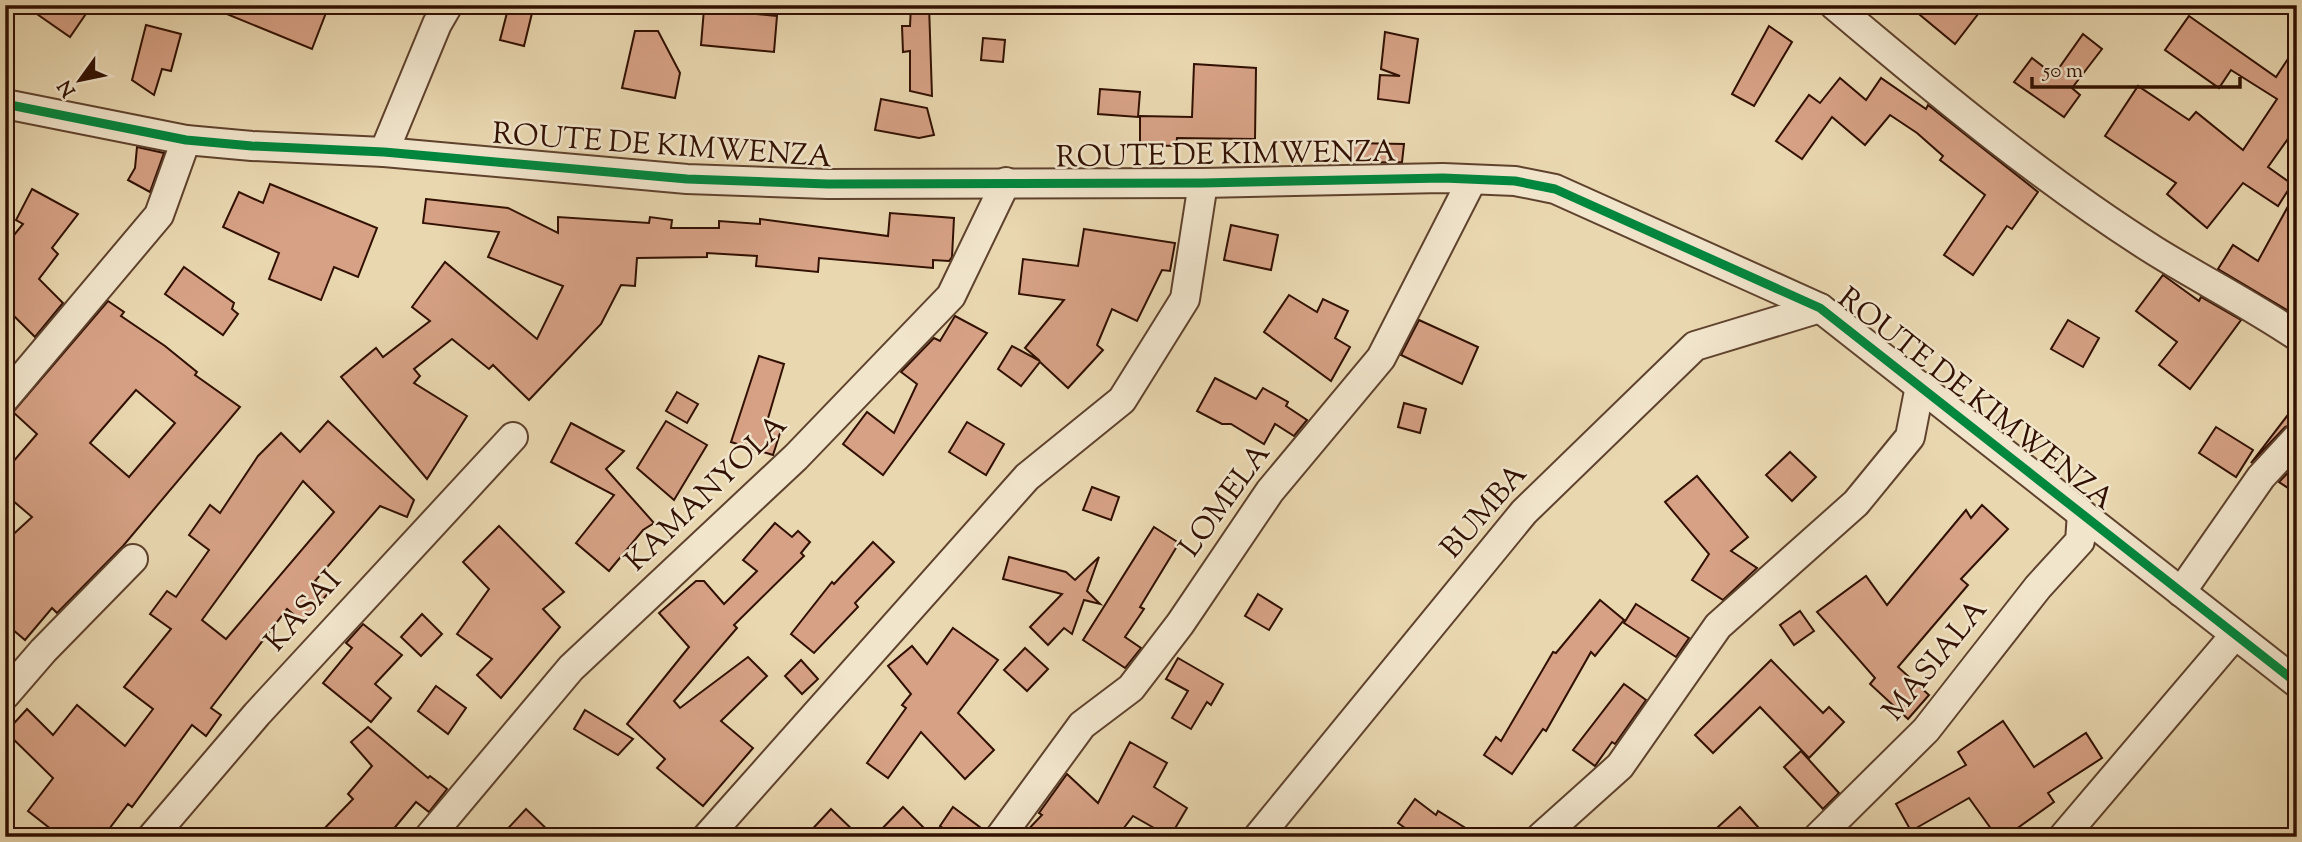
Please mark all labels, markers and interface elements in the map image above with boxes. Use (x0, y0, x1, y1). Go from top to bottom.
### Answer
north arrow (46, 46, 116, 116)
scale bar (2032, 46, 2241, 90)
text: 50 m (2042, 57, 2083, 87)
text: N (52, 74, 83, 102)
street label: ROUTE DE KIMWENZA (491, 114, 833, 180)
street label: ROUTE DE KIMWENZA (1055, 132, 1397, 180)
street label: ROUTE DE KIMWENZA (1828, 278, 2122, 522)
street label: KAMANYOLA (616, 405, 798, 583)
street label: LOMELA (1170, 435, 1282, 567)
street label: BUMBA (1432, 455, 1538, 569)
street label: KASAI (256, 562, 352, 662)
street label: MASIALA (1873, 591, 1999, 731)

